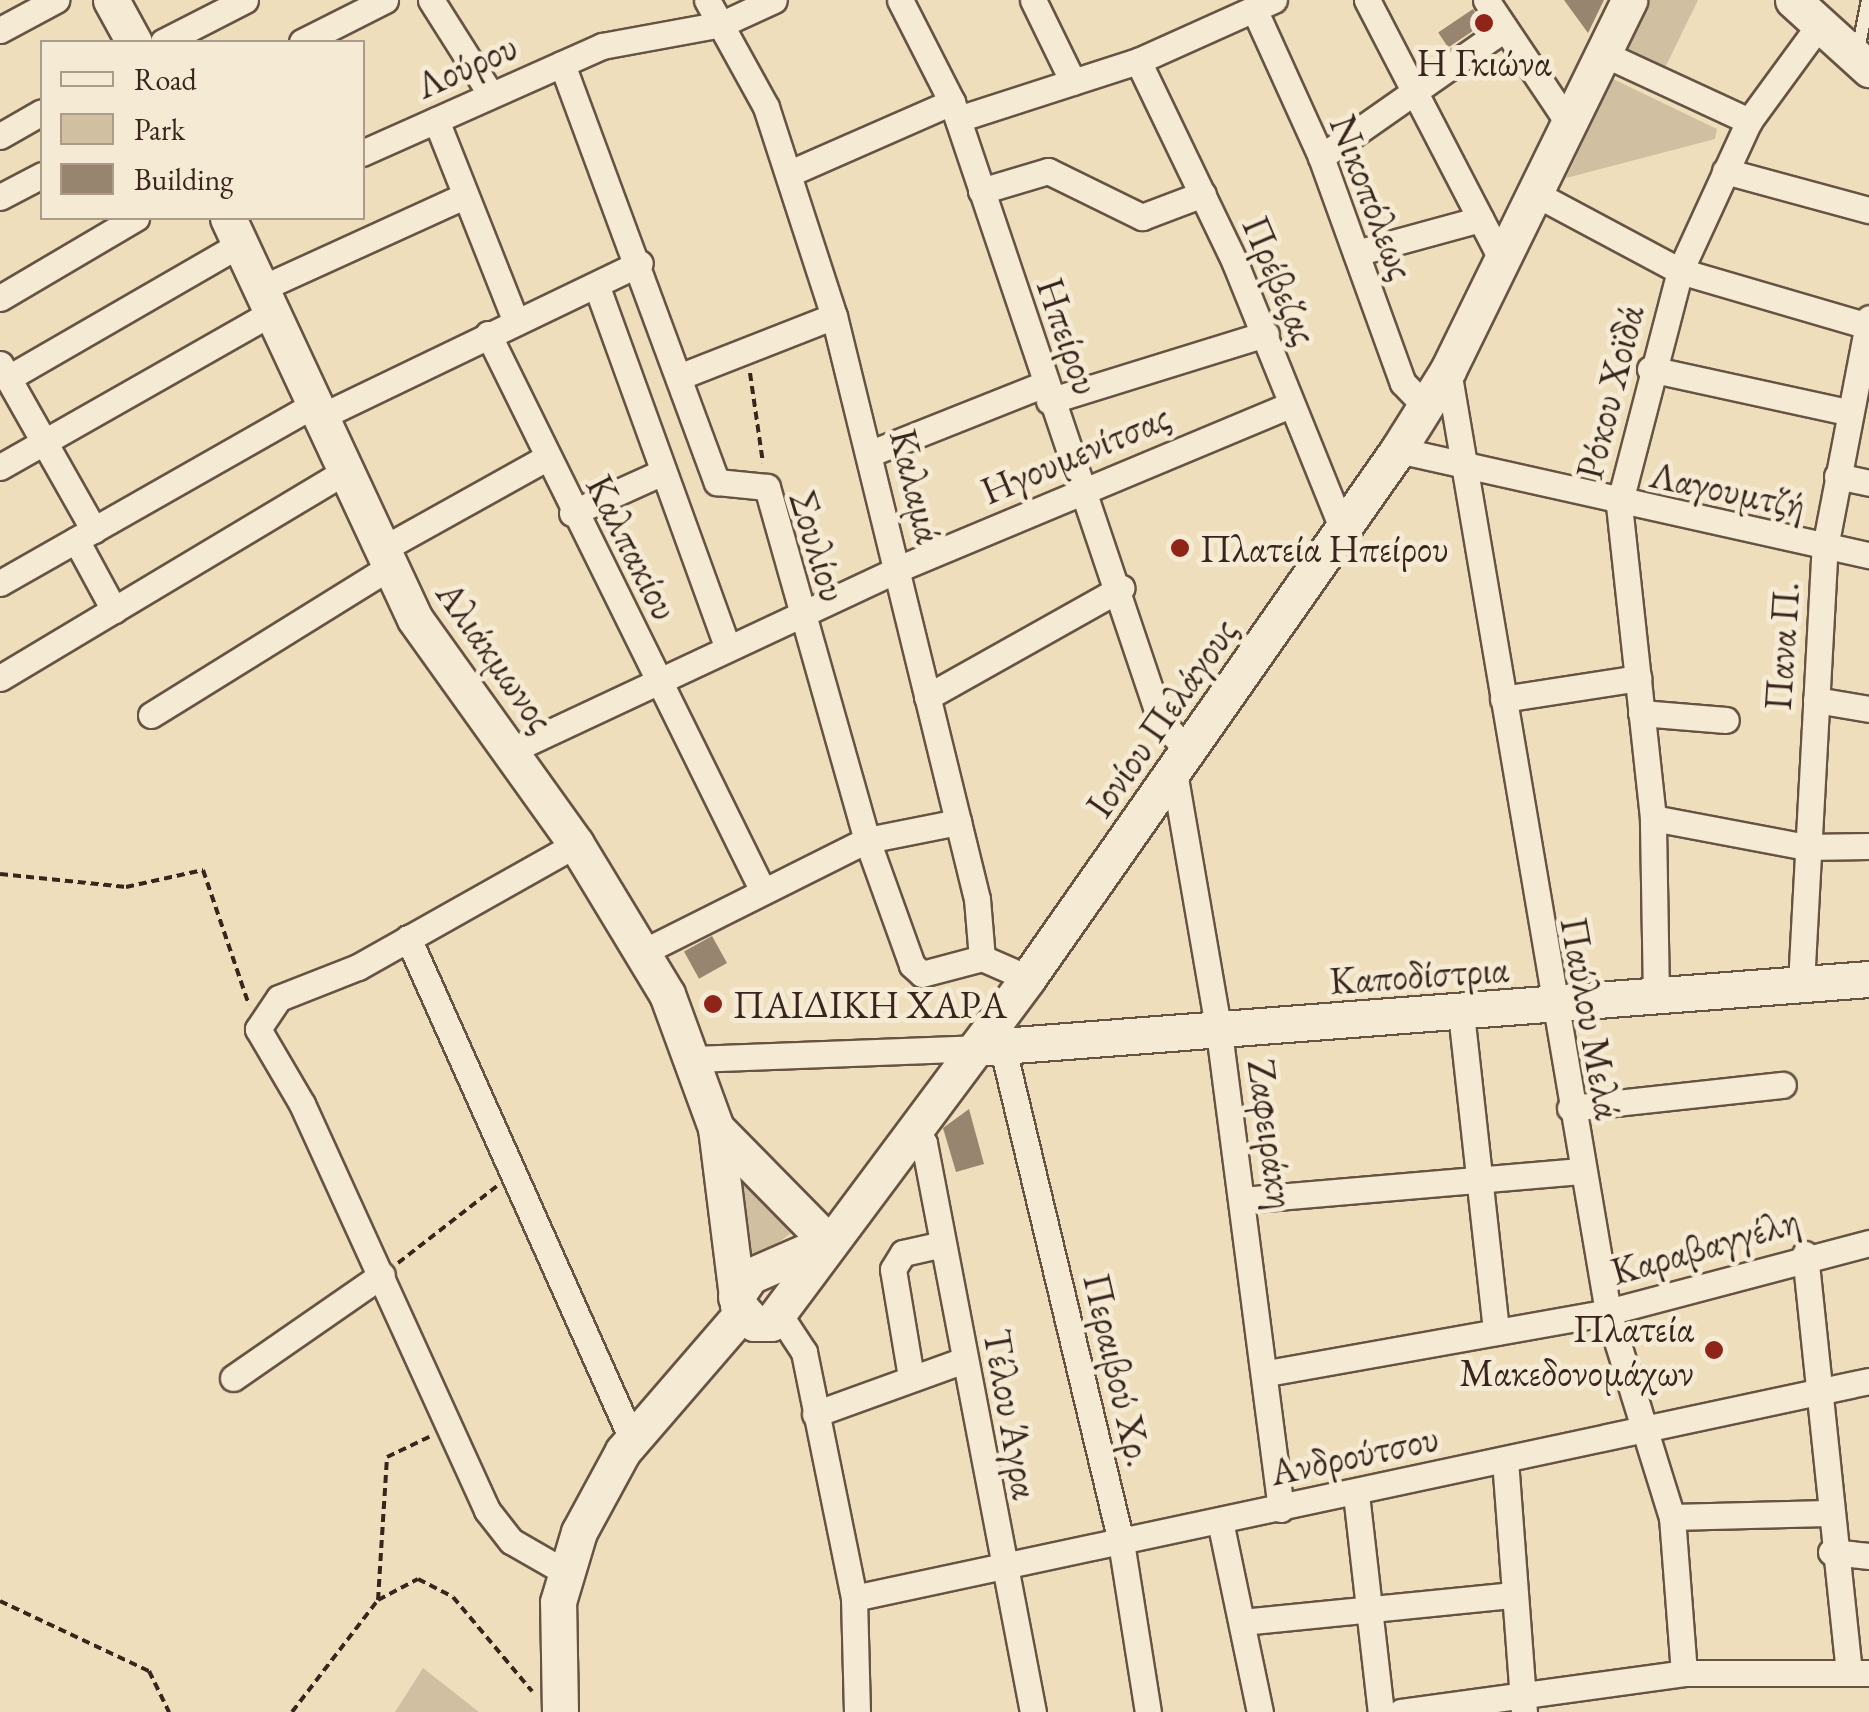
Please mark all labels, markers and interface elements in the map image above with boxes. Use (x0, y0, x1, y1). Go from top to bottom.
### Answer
marker: Η Γκιώνα (1473, 12, 1495, 34)
street label: Λούρου (408, 23, 524, 107)
place label: Η Γκιώνα (1417, 39, 1551, 85)
legend (40, 40, 365, 220)
text: Road (134, 60, 197, 99)
street label: Νικοπόλεως (1321, 108, 1425, 286)
text: Park (134, 110, 185, 149)
text: Building (134, 160, 233, 199)
street label: Πρέβεζας (1234, 209, 1328, 351)
street label: Ηπείρου (1028, 272, 1110, 400)
street label: Ρόκου Χοϊδά (1565, 300, 1653, 484)
street label: Ηγουμενίτσας (974, 393, 1176, 513)
street label: Καλαμά (881, 424, 953, 548)
street label: Λαγουμτζή (1646, 450, 1810, 528)
street label: Καλπακίου (577, 467, 689, 627)
street label: Σουλίου (781, 485, 857, 607)
place label: Πλατεία Ηπείρου (1200, 525, 1449, 571)
marker: Πλατεία Ηπείρου (1169, 537, 1191, 559)
street label: Αλιάκμωνος (428, 572, 564, 740)
street label: Πανα Π. (1754, 580, 1808, 712)
street label: Ιονίου Πελάγους (1076, 609, 1246, 825)
street label: Παύλου Μελά (1552, 914, 1632, 1122)
street label: Καποδίστρια (1328, 945, 1510, 1003)
place label: ΠΑΙΔΙΚΗ ΧΑΡΑ (733, 981, 1007, 1027)
marker: ΠΑΙΔΙΚΗ ΧΑΡΑ (702, 993, 724, 1015)
street label: Ζαφειράκη (1239, 1056, 1305, 1212)
street label: Καραβαγγέλη (1606, 1196, 1804, 1294)
street label: Περαιβού Χρ. (1075, 1269, 1163, 1471)
place label: Πλατεία Μακεδονομάχων (1459, 1305, 1694, 1395)
street label: Τέλου Άγρα (975, 1326, 1049, 1502)
marker: Πλατεία Μακεδονομάχων (1703, 1339, 1725, 1361)
street label: Ανδρούτσου (1266, 1414, 1442, 1494)

